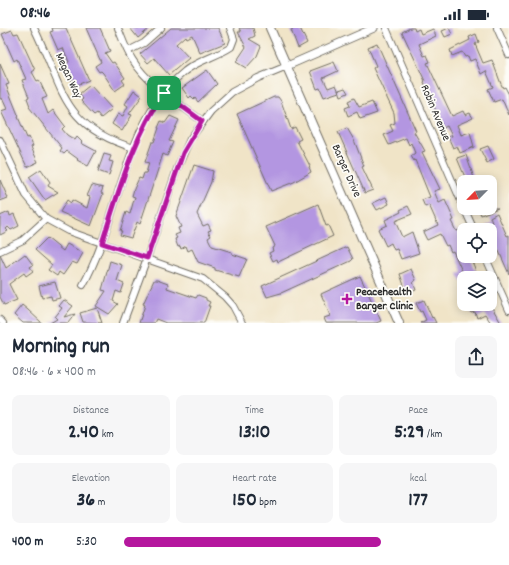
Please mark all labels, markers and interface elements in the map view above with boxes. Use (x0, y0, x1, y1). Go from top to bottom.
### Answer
text: 08:46 (20, 3, 50, 25)
street label: Megan Way (50, 50, 87, 103)
pin (147, 76, 181, 110)
icon: arrive (153, 82, 175, 104)
street label: Robin Avenue (416, 82, 454, 144)
street label: Barger Drive (327, 142, 365, 200)
north arrow (457, 175, 497, 215)
map controls (457, 175, 497, 311)
button: locate (457, 223, 497, 263)
button: layers (457, 271, 497, 311)
place label: Peacehealth Barger Clinic (356, 284, 413, 315)
marker: Peacehealth Barger Clinic (341, 293, 353, 305)
text: Morning run (12, 332, 110, 363)
button: share (455, 336, 497, 378)
text: 08:46 · 6 × 400 m (12, 363, 96, 382)
text: Distance (73, 403, 109, 419)
text: Time (245, 403, 264, 419)
text: Pace (408, 403, 428, 419)
text: 2.40 (68, 419, 99, 447)
text: 13:10 (239, 419, 270, 447)
text: 5:29 (394, 419, 425, 447)
text: km (99, 427, 114, 443)
text: /km (425, 427, 442, 443)
text: Elevation (72, 471, 110, 487)
text: Heart rate (232, 471, 277, 487)
text: kcal (410, 471, 427, 487)
text: 36 (76, 487, 95, 515)
text: 150 (232, 487, 257, 515)
text: 177 (408, 487, 428, 515)
text: m (95, 495, 105, 511)
text: bpm (257, 495, 277, 511)
text: 400 m (12, 533, 43, 552)
text: 5:30 (76, 533, 97, 552)

